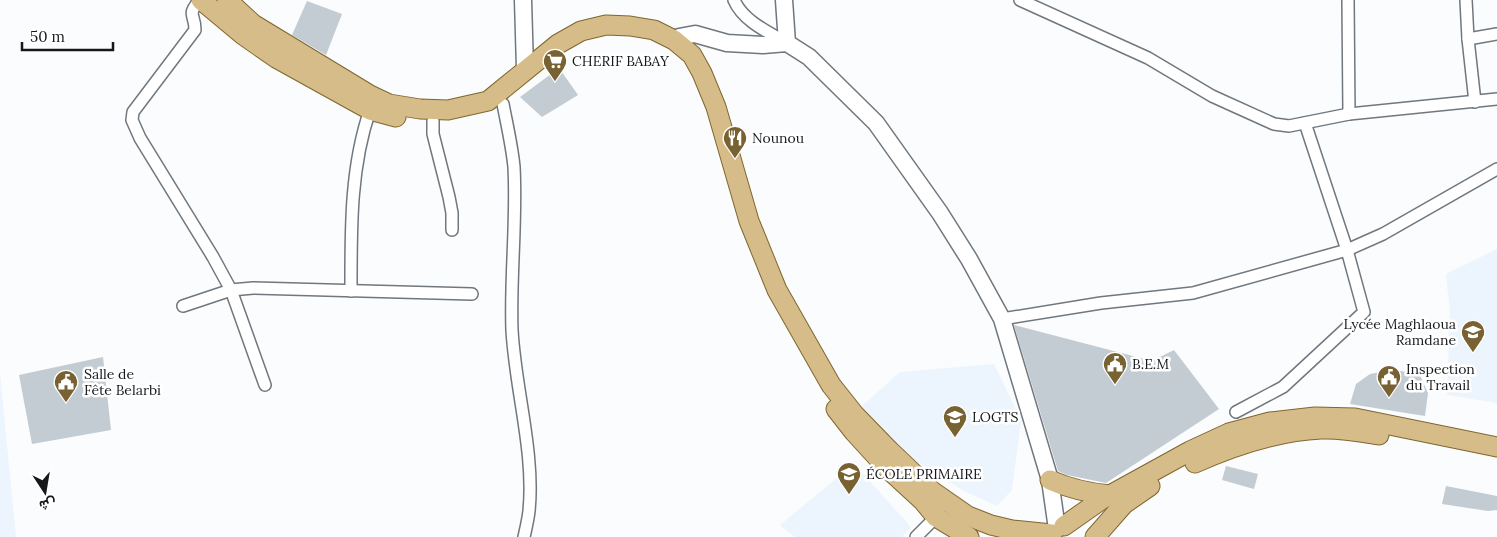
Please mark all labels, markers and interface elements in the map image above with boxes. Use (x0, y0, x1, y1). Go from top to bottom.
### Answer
scale bar (22, 20, 114, 52)
text: 50 m (30, 27, 65, 46)
supermarket icon: CHERIF BABAY (542, 48, 568, 82)
place label: CHERIF BABAY (572, 52, 670, 70)
restaurant icon: Nounou (722, 125, 748, 159)
place label: Nounou (752, 129, 804, 147)
place label: Lycée Maghlaoua Ramdane (1343, 315, 1456, 349)
school or university icon: Lycée Maghlaoua Ramdane (1460, 319, 1486, 353)
public building icon: B.E.M (1102, 351, 1128, 385)
place label: B.E.M (1132, 355, 1169, 373)
place label: Inspection du Travail (1406, 360, 1475, 394)
public building icon: Inspection du Travail (1376, 364, 1402, 398)
place label: Salle de Fête Belarbi (84, 365, 161, 399)
public building icon: Salle de Fête Belarbi (53, 369, 79, 403)
school or university icon: LOGTS (942, 404, 968, 438)
place label: LOGTS (972, 408, 1018, 426)
school or university icon: ÉCOLE PRIMAIRE (836, 461, 862, 495)
place label: ÉCOLE PRIMAIRE (866, 465, 982, 483)
north arrow (20, 467, 70, 517)
text: ش (37, 494, 58, 515)

